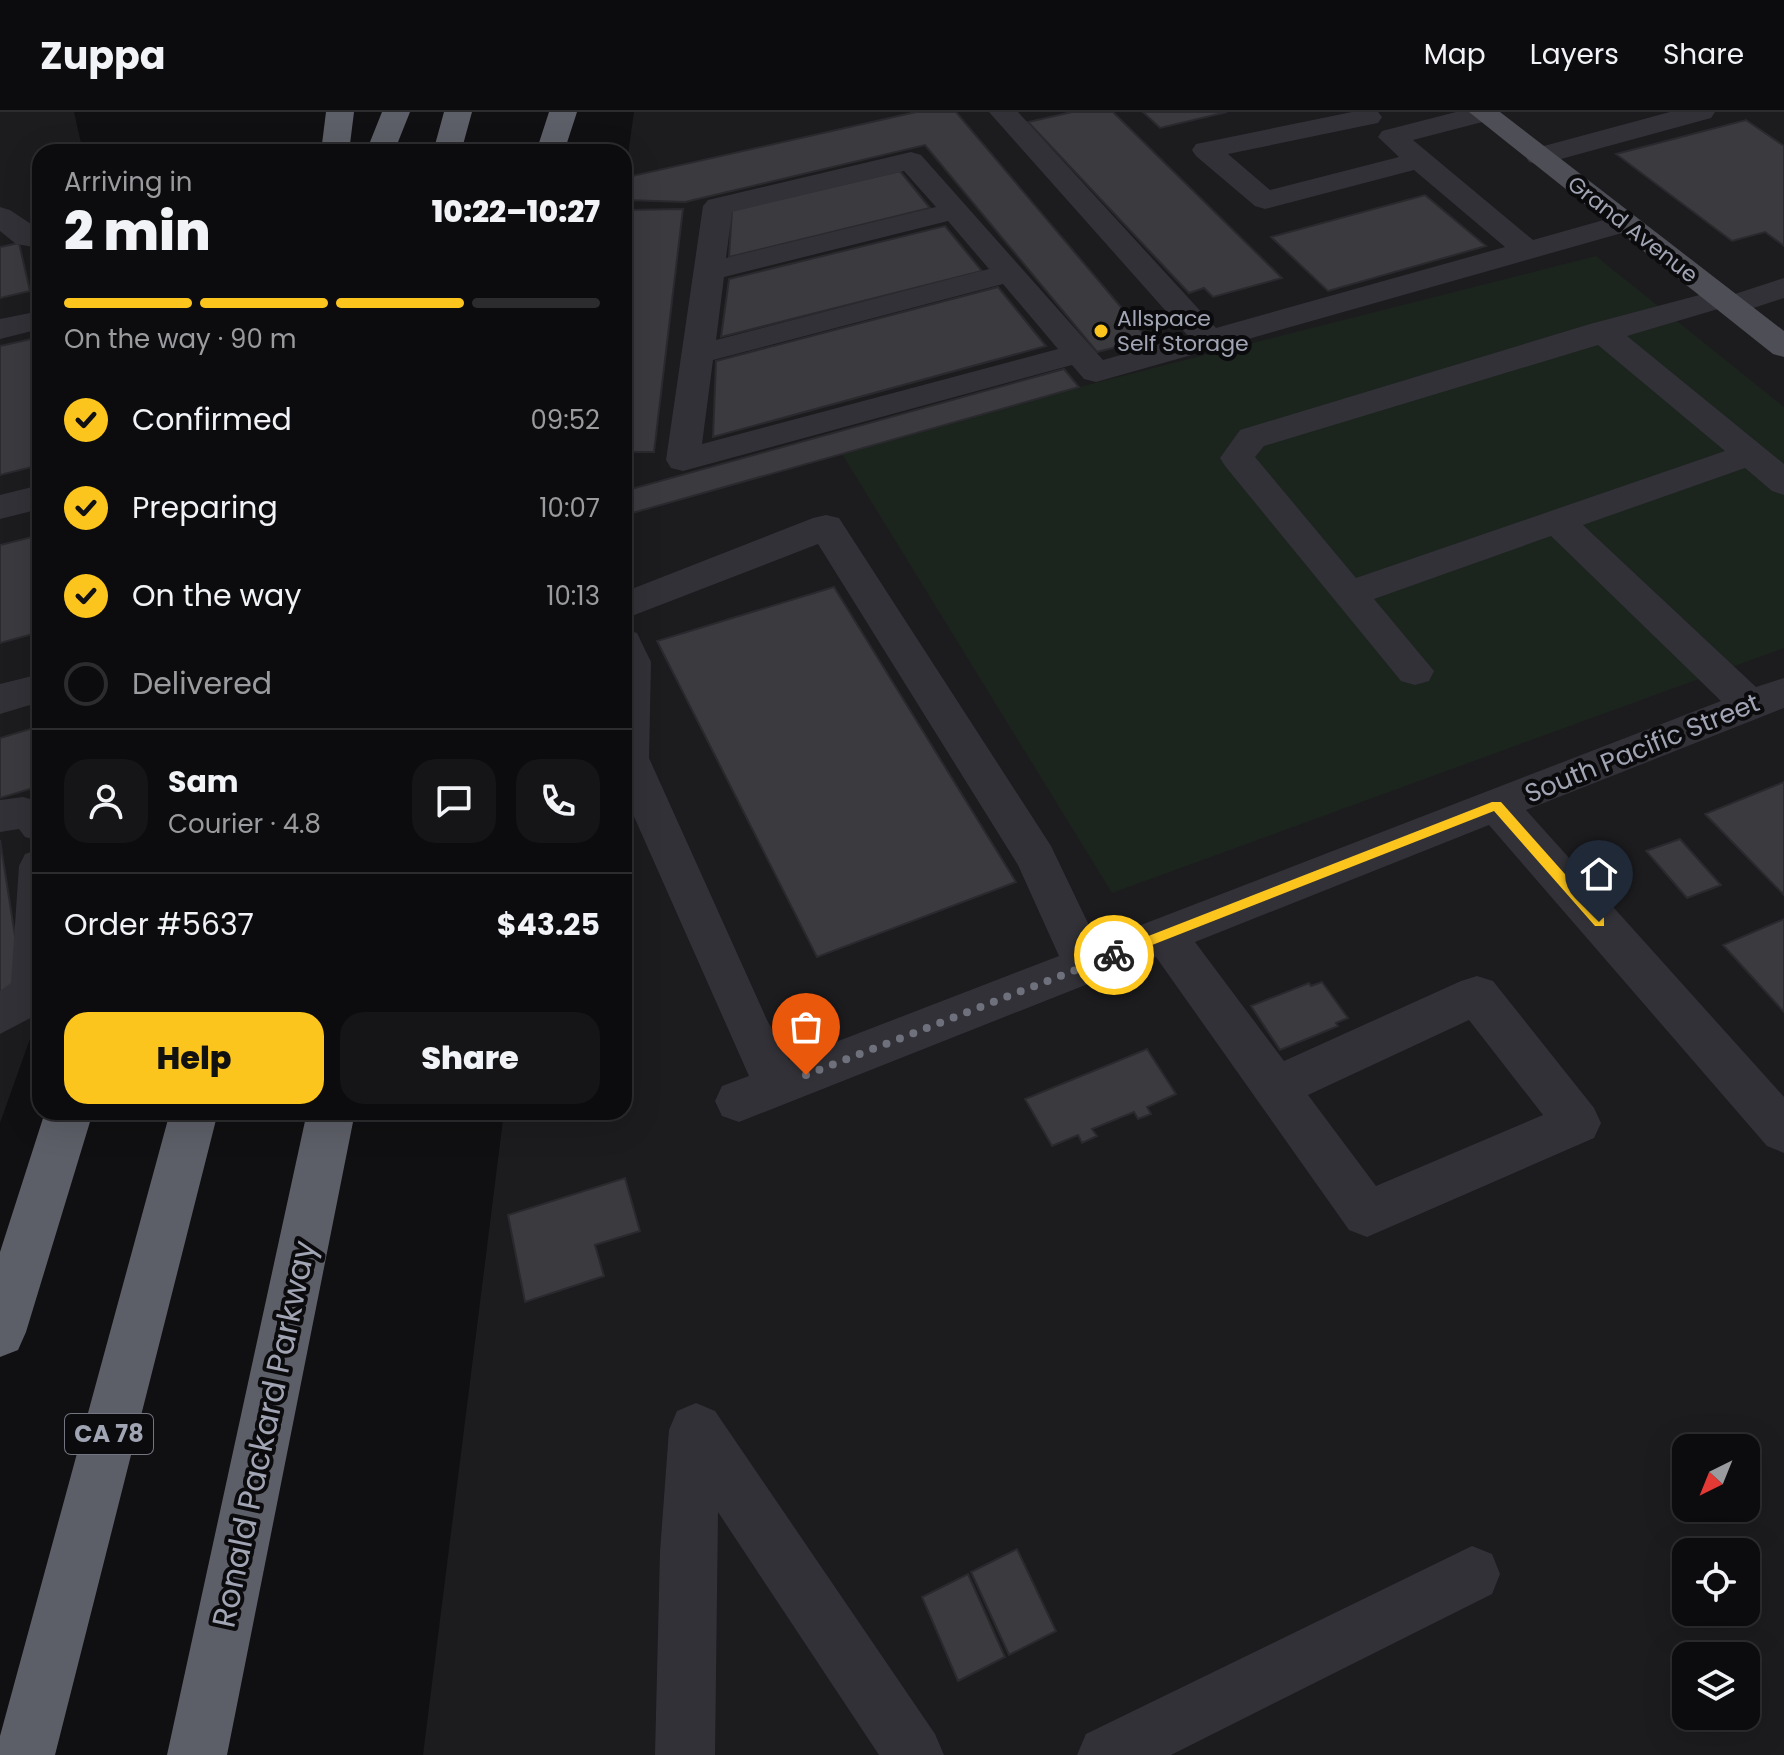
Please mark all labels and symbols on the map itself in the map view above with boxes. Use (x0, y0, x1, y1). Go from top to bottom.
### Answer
street label: Grand Avenue (1561, 169, 1704, 290)
place label: Allspace Self Storage (1117, 303, 1249, 359)
marker: Allspace Self Storage (1092, 322, 1110, 340)
street label: South Pacific Street (1519, 684, 1765, 812)
pin (1565, 840, 1633, 922)
courier (1074, 915, 1154, 995)
pin (772, 993, 840, 1075)
street label: Ronald Packard Parkway (201, 1236, 327, 1631)
road number: CA 78 (65, 1414, 153, 1454)
north arrow (1672, 1434, 1760, 1522)

